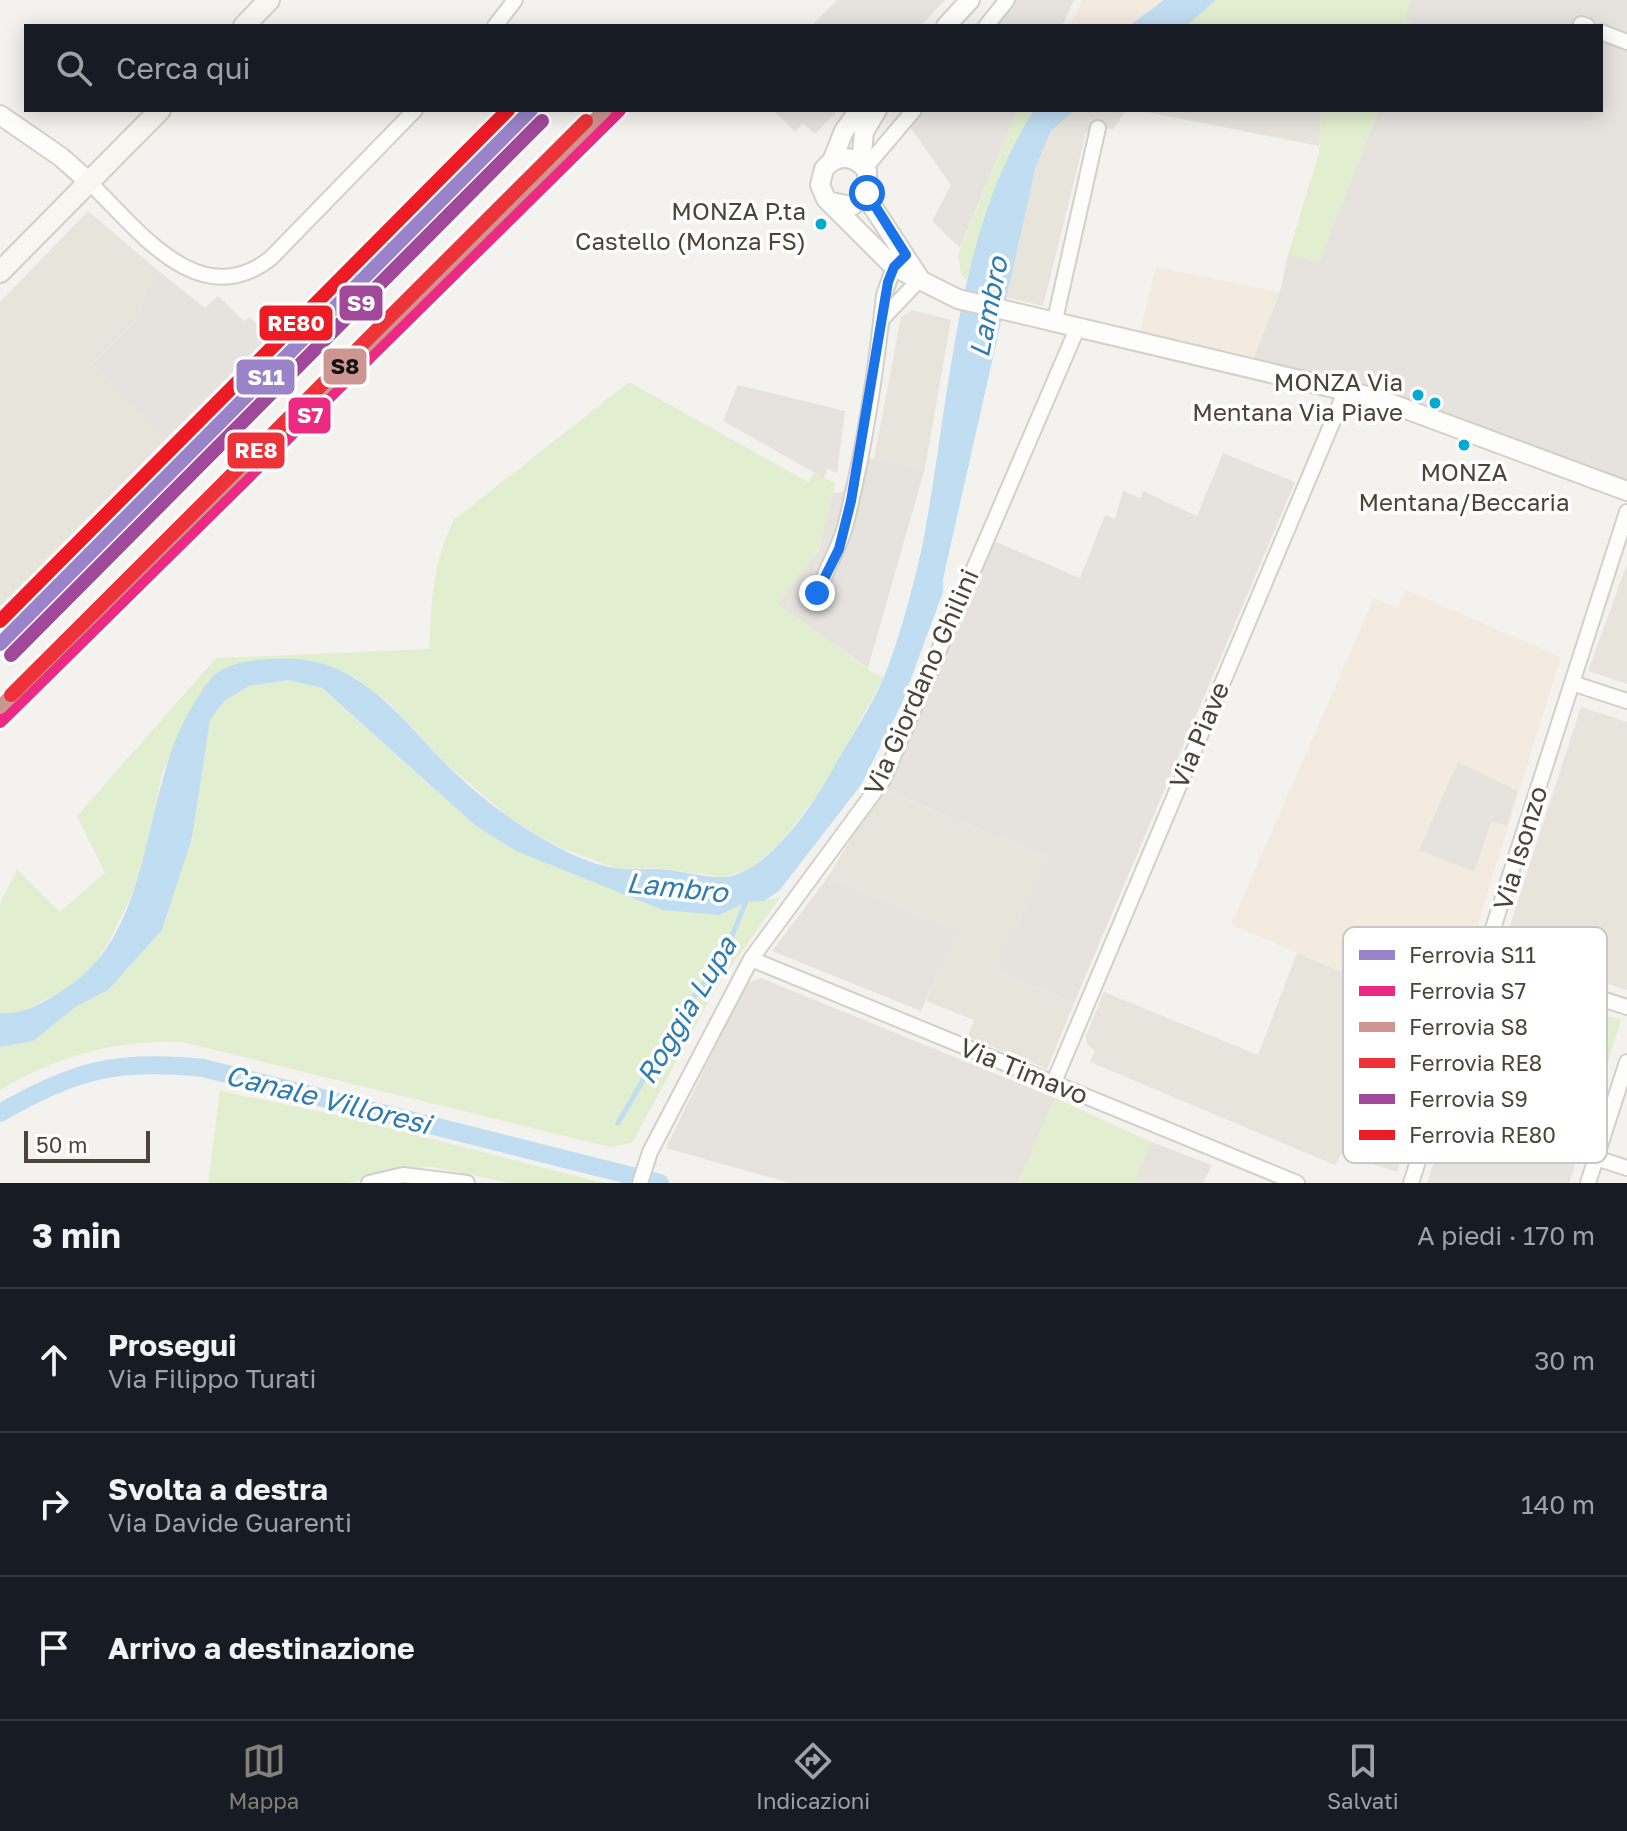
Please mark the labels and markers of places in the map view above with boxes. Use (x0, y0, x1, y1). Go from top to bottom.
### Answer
place label: MONZA P.ta Castello (Monza FS) (575, 196, 806, 255)
marker: MONZA P.ta Castello (Monza FS) (813, 216, 829, 232)
place label: MONZA Via Mentana Via Piave (1192, 367, 1403, 426)
marker: MONZA Via Mentana Via Piave (1410, 387, 1426, 403)
unlabelled marker (1427, 395, 1443, 411)
marker: MONZA Mentana/Beccaria (1456, 437, 1472, 453)
place label: MONZA Mentana/Beccaria (1358, 457, 1570, 516)

